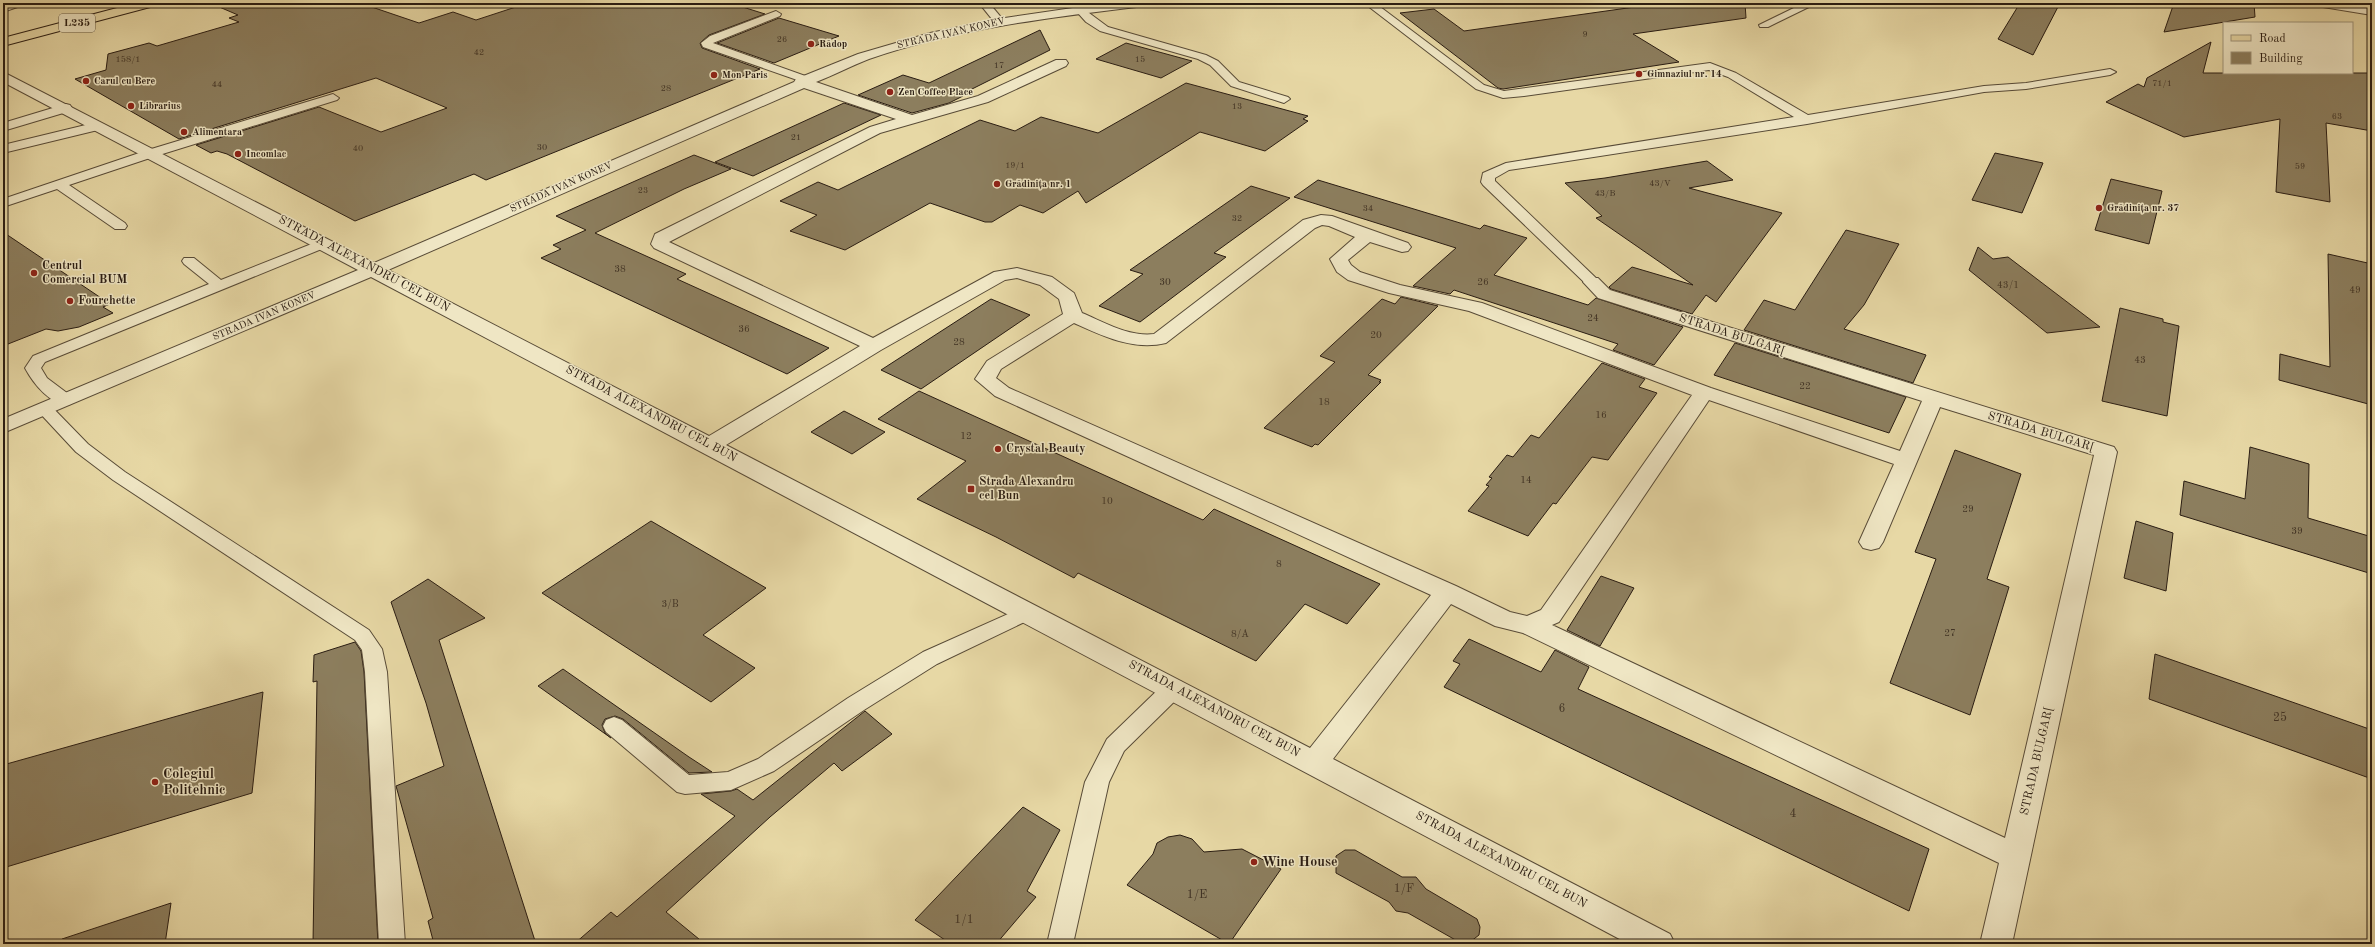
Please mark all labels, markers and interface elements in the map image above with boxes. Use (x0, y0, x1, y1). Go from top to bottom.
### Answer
road number: L235 (59, 14, 95, 32)
street label: STRADA IVAN KONEV (896, 16, 1006, 50)
legend (2223, 22, 2353, 74)
house number: 9 (1582, 30, 1588, 39)
text: Road (2259, 33, 2286, 45)
house number: 26 (777, 35, 787, 44)
marker: Rădop (806, 39, 816, 49)
place label: Rădop (819, 39, 847, 49)
house number: 42 (474, 48, 484, 57)
text: Building (2259, 53, 2303, 65)
house number: 158/1 (116, 55, 140, 64)
house number: 15 (1135, 55, 1145, 64)
house number: 17 (994, 61, 1004, 70)
marker: Gimnaziul nr. 14 (1634, 69, 1644, 79)
place label: Gimnaziul nr. 14 (1647, 69, 1722, 79)
marker: Mon Paris (709, 70, 719, 80)
place label: Mon Paris (722, 70, 768, 80)
marker: Carul cu Bere (81, 76, 91, 86)
place label: Carul cu Bere (94, 76, 156, 86)
house number: 71/1 (2152, 79, 2172, 88)
house number: 44 (212, 80, 222, 89)
house number: 28 (661, 84, 671, 93)
marker: Zen Coffee Place (885, 87, 895, 97)
place label: Zen Coffee Place (898, 87, 973, 97)
marker: Librarius (126, 101, 136, 111)
place label: Librarius (139, 101, 180, 111)
house number: 13 (1232, 102, 1242, 111)
house number: 63 (2332, 112, 2342, 121)
marker: Alimentara (179, 127, 189, 137)
place label: Alimentara (192, 127, 242, 137)
house number: 21 (791, 133, 801, 142)
house number: 30 (537, 143, 547, 152)
house number: 40 (353, 144, 363, 153)
marker: Incomlac (233, 149, 243, 159)
place label: Incomlac (246, 149, 287, 159)
street label: STRADA IVAN KONEV (508, 160, 614, 214)
house number: 19/1 (1005, 161, 1025, 170)
house number: 59 (2295, 162, 2305, 171)
marker: Grădinița nr. 1 (992, 179, 1002, 189)
place label: Grădinița nr. 1 (1005, 179, 1071, 190)
house number: 43/V (1649, 179, 1671, 188)
house number: 23 (638, 186, 648, 195)
house number: 43/B (1595, 189, 1615, 198)
marker: Grădinița nr. 37 (2094, 203, 2104, 213)
place label: Grădinița nr. 37 (2107, 203, 2179, 214)
house number: 34 (1363, 204, 1373, 213)
street label: STRADA ALEXANDRU CEL BUN (276, 214, 452, 314)
house number: 32 (1232, 214, 1242, 223)
place label: Centrul Comercial BUM (42, 260, 127, 286)
house number: 38 (614, 264, 626, 274)
marker: Centrul Comercial BUM (29, 268, 39, 278)
house number: 30 (1159, 277, 1171, 287)
house number: 26 (1477, 277, 1489, 287)
house number: 43/1 (1997, 280, 2019, 290)
house number: 49 (2349, 285, 2361, 295)
street label: STRADA IVAN KONEV (211, 290, 317, 342)
place label: Fourchette (78, 295, 136, 307)
marker: Fourchette (65, 296, 75, 306)
street label: STRADA BULGAR[ (1677, 312, 1787, 358)
house number: 24 (1587, 313, 1599, 323)
house number: 36 (738, 324, 750, 334)
house number: 20 (1370, 330, 1382, 340)
house number: 28 (953, 337, 965, 347)
house number: 43 (2134, 355, 2146, 365)
street label: STRADA ALEXANDRU CEL BUN (563, 364, 739, 464)
house number: 22 (1799, 381, 1811, 391)
house number: 18 (1318, 397, 1330, 407)
house number: 16 (1595, 410, 1607, 420)
street label: STRADA BULGAR[ (1986, 410, 2096, 454)
house number: 12 (960, 431, 972, 441)
place label: Crystal Beauty (1006, 443, 1086, 455)
marker: Crystal Beauty (993, 444, 1003, 454)
house number: 14 (1520, 475, 1532, 485)
place label: Strada Alexandru cel Bun (979, 476, 1074, 502)
marker: Strada Alexandru cel Bun (966, 484, 976, 494)
house number: 10 (1101, 496, 1113, 506)
house number: 29 (1962, 504, 1974, 514)
house number: 39 (2291, 526, 2303, 536)
house number: 8 (1276, 559, 1282, 569)
house number: 3/B (661, 599, 679, 609)
house number: 27 (1944, 628, 1956, 638)
house number: 8/A (1231, 629, 1249, 639)
street label: STRADA ALEXANDRU CEL BUN (1126, 659, 1302, 759)
house number: 6 (1559, 703, 1566, 715)
street label: STRADA BULGAR[ (2019, 706, 2055, 816)
house number: 25 (2273, 711, 2287, 724)
place label: Colegiul Politehnic (163, 767, 226, 797)
marker: Colegiul Politehnic (150, 777, 160, 787)
house number: 4 (1790, 808, 1797, 820)
street label: STRADA ALEXANDRU CEL BUN (1413, 810, 1589, 910)
place label: Wine House (1262, 855, 1338, 869)
marker: Wine House (1249, 857, 1259, 867)
house number: 1/F (1394, 883, 1414, 895)
house number: 1/E (1187, 889, 1207, 901)
house number: 1/1 (954, 914, 974, 926)

